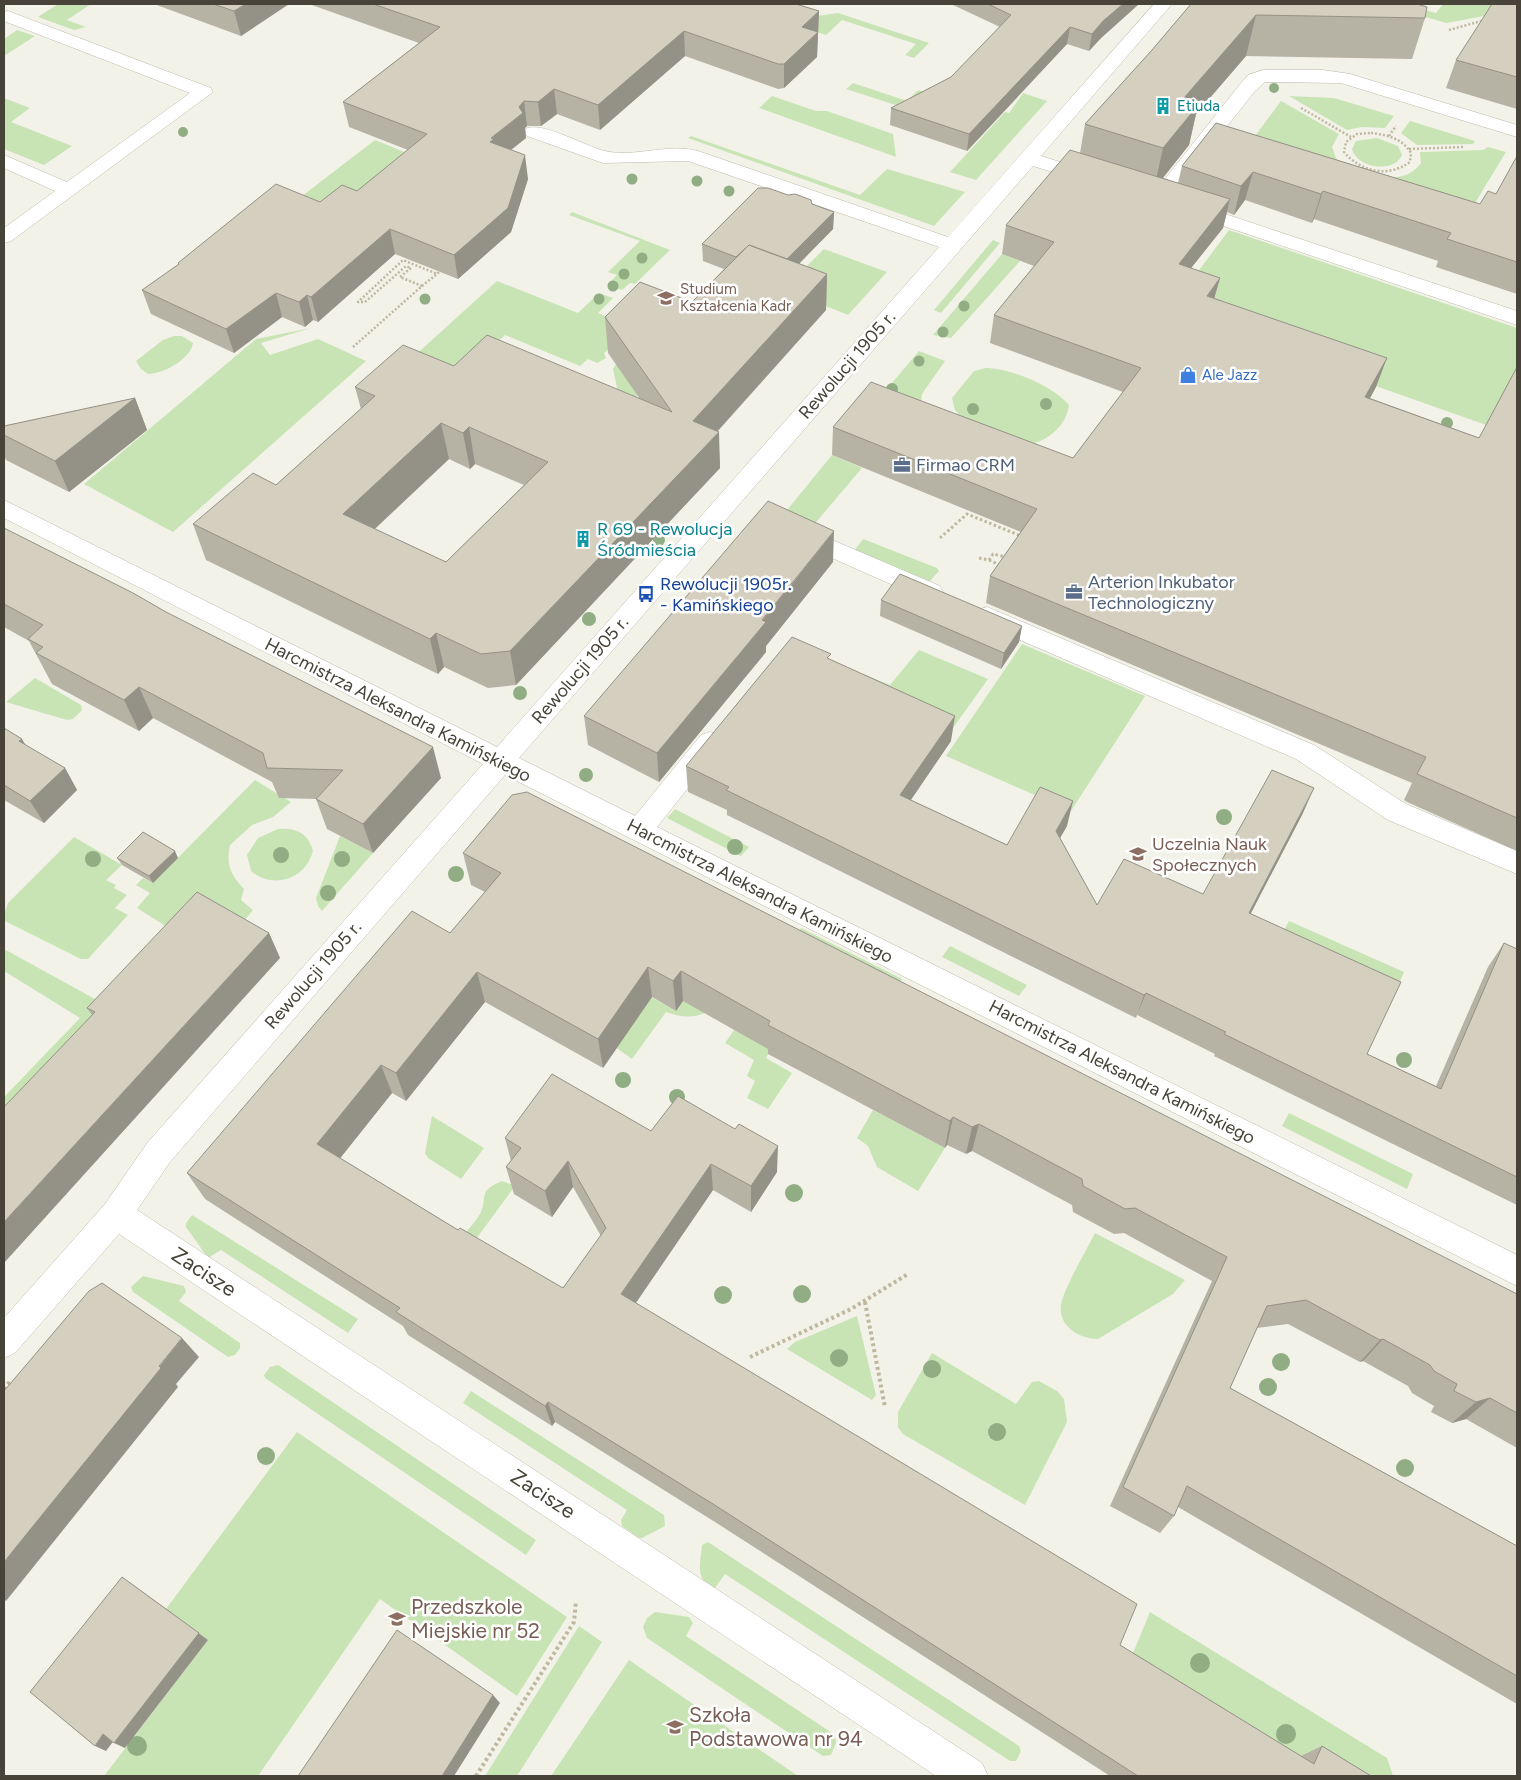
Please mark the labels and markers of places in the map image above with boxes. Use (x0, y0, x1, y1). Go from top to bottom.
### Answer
building icon: Etiuda (1153, 96, 1173, 116)
place label: Etiuda (1177, 97, 1220, 115)
place label: Studium Kształcenia Kadr (680, 280, 791, 315)
school or university icon: Studium Kształcenia Kadr (656, 288, 676, 308)
shop icon: Ale Jazz (1178, 365, 1198, 385)
place label: Ale Jazz (1202, 366, 1257, 384)
place label: Firmao CRM (916, 454, 1015, 476)
office icon: Firmao CRM (892, 455, 912, 475)
place label: R 69 - Rewolucja Śródmieścia (597, 518, 732, 561)
building icon: R 69 - Rewolucja Śródmieścia (573, 529, 593, 549)
place label: Arterion Inkubator Technologiczny (1088, 571, 1235, 614)
place label: Rewolucji 1905r. - Kamińskiego (660, 573, 792, 616)
office icon: Arterion Inkubator Technologiczny (1064, 582, 1084, 602)
bus stop icon: Rewolucji 1905r. - Kamińskiego (636, 584, 656, 604)
place label: Uczelnia Nauk Społecznych (1152, 833, 1267, 876)
school or university icon: Uczelnia Nauk Społecznych (1128, 844, 1148, 864)
place label: Przedszkole Miejskie nr 52 (411, 1594, 540, 1643)
school or university icon: Przedszkole Miejskie nr 52 (387, 1609, 407, 1629)
place label: Szkoła Podstawowa nr 94 (689, 1702, 863, 1751)
school or university icon: Szkoła Podstawowa nr 94 (665, 1717, 685, 1737)

